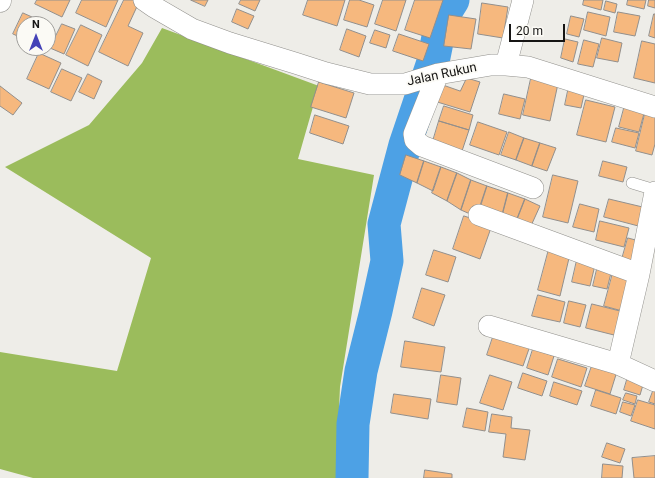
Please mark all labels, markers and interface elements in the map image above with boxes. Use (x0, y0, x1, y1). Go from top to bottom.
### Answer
north arrow (16, 16, 56, 56)
scale bar (511, 16, 567, 42)
text: N (32, 18, 40, 31)
text: 20 m (516, 24, 543, 38)
street label: Jalan Rukun (406, 60, 478, 90)

